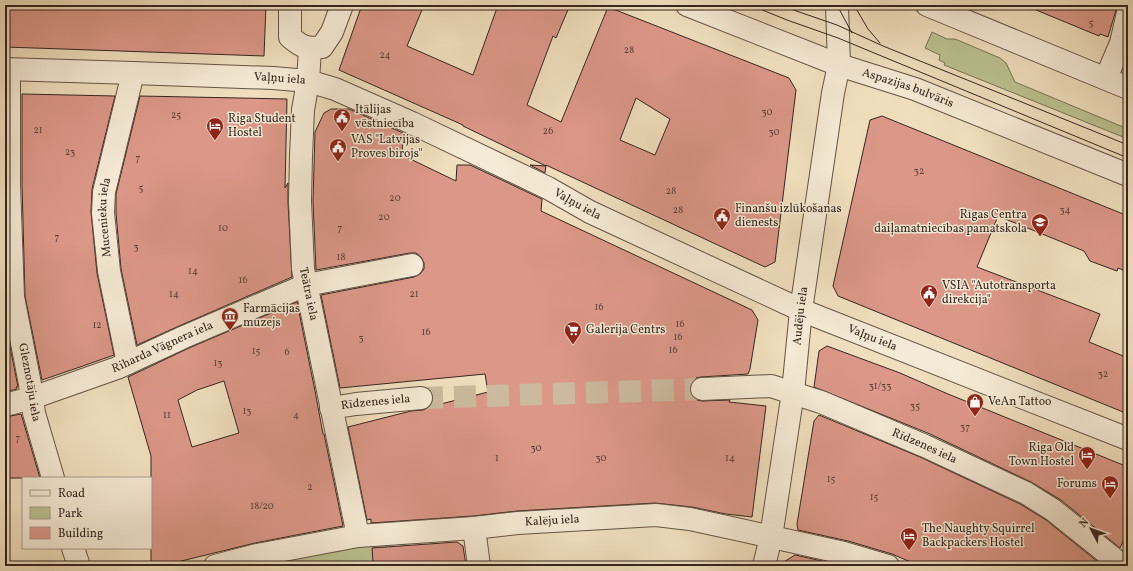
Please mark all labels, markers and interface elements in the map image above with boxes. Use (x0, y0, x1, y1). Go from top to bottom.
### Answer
house number: 5 (1089, 16, 1094, 30)
house number: 28 (624, 43, 634, 57)
house number: 24 (379, 48, 391, 62)
street label: Aspazijas bulvāris (860, 65, 956, 112)
street label: Vaļņu iela (254, 69, 306, 89)
place label: Itālijas vēstniecība (355, 102, 414, 132)
house number: 30 (762, 105, 772, 119)
public building icon: Itālijas vēstniecība (332, 107, 352, 132)
house number: 25 (171, 108, 181, 122)
place label: Riga Student Hostel (228, 111, 296, 141)
hotel icon: Riga Student Hostel (205, 116, 225, 141)
house number: 21 (33, 123, 43, 137)
house number: 26 (543, 124, 553, 138)
house number: 30 (769, 125, 779, 139)
place label: VAS "Latvijas Proves birojs" (351, 132, 423, 162)
public building icon: VAS "Latvijas Proves birojs" (328, 137, 348, 162)
house number: 23 (65, 145, 75, 159)
house number: 7 (136, 151, 141, 165)
house number: 32 (914, 164, 924, 178)
street label: Mucenieku iela (95, 176, 116, 258)
house number: 5 (139, 181, 144, 195)
house number: 28 (666, 184, 676, 198)
street label: Vaļņu iela (551, 185, 604, 224)
house number: 20 (389, 191, 401, 205)
place label: Finanšu izlūkošanas dienests (735, 201, 842, 231)
house number: 28 (673, 203, 683, 217)
house number: 34 (1059, 203, 1071, 217)
public building icon: Finanšu izlūkošanas dienests (712, 206, 732, 231)
place label: Rīgas Centra daiļamatniecības pamatskola (874, 207, 1027, 237)
house number: 20 (378, 210, 390, 224)
school or university icon: Rīgas Centra daiļamatniecības pamatskola (1030, 212, 1050, 237)
house number: 10 (218, 221, 228, 235)
house number: 7 (338, 221, 343, 235)
house number: 7 (55, 230, 60, 244)
house number: 3 (133, 240, 139, 254)
house number: 18 (337, 250, 345, 264)
house number: 14 (188, 264, 198, 278)
street label: Teātra iela (295, 266, 321, 322)
house number: 16 (239, 273, 247, 287)
place label: VSIA "Autotransporta direkcija" (942, 278, 1056, 308)
public building icon: VSIA "Autotransporta direkcija" (919, 283, 939, 308)
street label: Audēju iela (790, 285, 812, 346)
house number: 14 (169, 287, 179, 301)
house number: 21 (409, 287, 419, 301)
house number: 16 (595, 300, 603, 314)
place label: Farmācijas muzejs (243, 301, 300, 331)
museum icon: Farmācijas muzejs (220, 306, 240, 331)
street label: Riharda Vāgnera iela (110, 317, 216, 377)
house number: 16 (676, 317, 684, 331)
house number: 12 (92, 318, 102, 332)
supermarket icon: Galerija Centrs (563, 320, 583, 345)
street label: Vaļņu iela (845, 321, 899, 355)
place label: Galerija Centrs (586, 322, 665, 338)
house number: 16 (422, 325, 430, 339)
house number: 16 (674, 330, 682, 344)
house number: 3 (358, 331, 364, 345)
street label: Gleznotāju iela (14, 342, 44, 424)
house number: 16 (669, 343, 677, 357)
house number: 15 (252, 344, 261, 358)
house number: 6 (284, 345, 290, 359)
house number: 13 (213, 356, 223, 370)
house number: 32 (1098, 367, 1108, 381)
house number: 31/33 (869, 379, 891, 393)
street label: Rīdzenes iela (340, 391, 411, 414)
shop icon: VeAn Tattoo (965, 392, 985, 417)
place label: VeAn Tattoo (988, 394, 1051, 410)
house number: 35 (910, 399, 920, 413)
house number: 13 (242, 404, 252, 418)
house number: 11 (163, 408, 171, 422)
house number: 4 (293, 408, 299, 422)
house number: 37 (960, 420, 970, 434)
street label: Rīdzenes iela (889, 425, 960, 468)
house number: 7 (16, 431, 21, 445)
place label: Riga Old Town Hostel (1009, 440, 1074, 470)
house number: 30 (531, 441, 541, 455)
hotel icon: Riga Old Town Hostel (1077, 445, 1097, 470)
house number: 1 (495, 451, 499, 465)
house number: 30 (596, 451, 606, 465)
house number: 14 (725, 451, 735, 465)
house number: 15 (827, 472, 836, 486)
hotel icon: Forums (1100, 474, 1120, 499)
place label: Forums (1057, 476, 1097, 492)
legend (22, 477, 152, 549)
house number: 2 (307, 480, 313, 494)
text: Road (58, 486, 85, 502)
house number: 15 (870, 490, 879, 504)
house number: 18/20 (250, 499, 274, 513)
text: Park (58, 506, 83, 522)
north arrow (1071, 509, 1111, 549)
street label: Kalēju iela (524, 511, 580, 531)
text: N (1076, 515, 1093, 531)
place label: The Naughty Squirrel Backpackers Hostel (922, 521, 1035, 551)
text: Building (58, 526, 103, 542)
hotel icon: The Naughty Squirrel Backpackers Hostel (899, 526, 919, 551)

